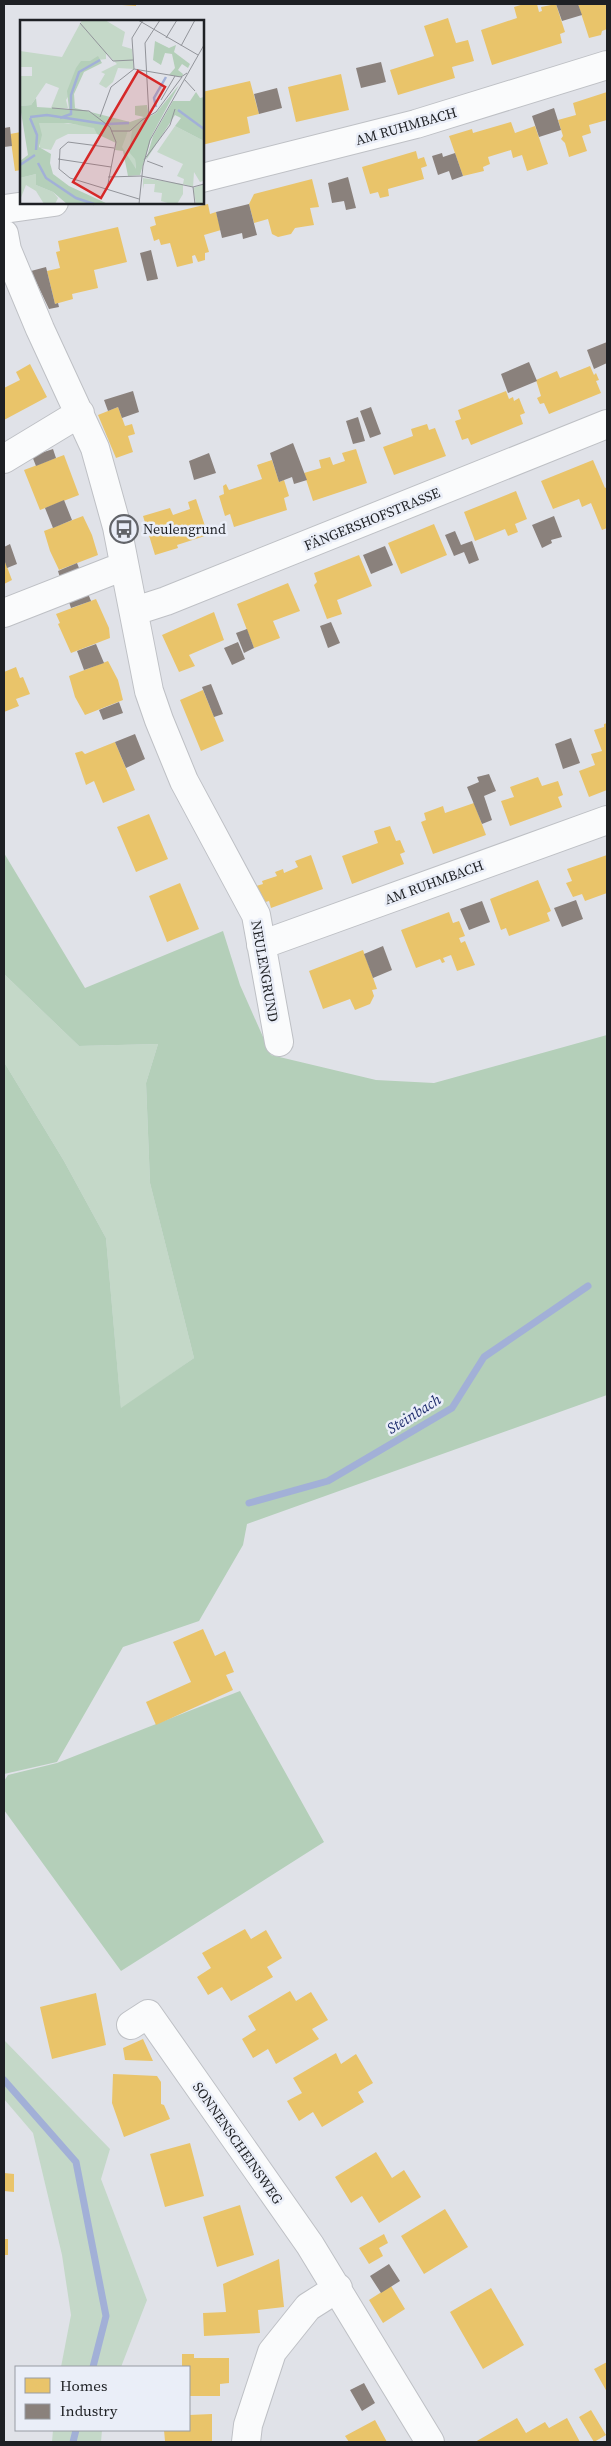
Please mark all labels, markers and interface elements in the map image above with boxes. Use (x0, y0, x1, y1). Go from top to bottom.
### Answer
inset map (20, 20, 204, 204)
street label: AM RUHMBACH (353, 102, 459, 150)
street label: FÄNGERSHOFSTRASSE (301, 483, 443, 555)
bus stop icon: Neulengrund (109, 514, 139, 544)
place label: Neulengrund (143, 519, 226, 539)
street label: AM RUHMBACH (382, 855, 486, 909)
street label: NEULENGRUND (246, 919, 284, 1024)
water label: Steinbach (383, 1389, 445, 1438)
street label: SONNENSCHEINSWEG (188, 2078, 288, 2208)
legend (15, 2366, 190, 2431)
text: Homes (60, 2375, 107, 2396)
text: Industry (60, 2400, 118, 2421)

